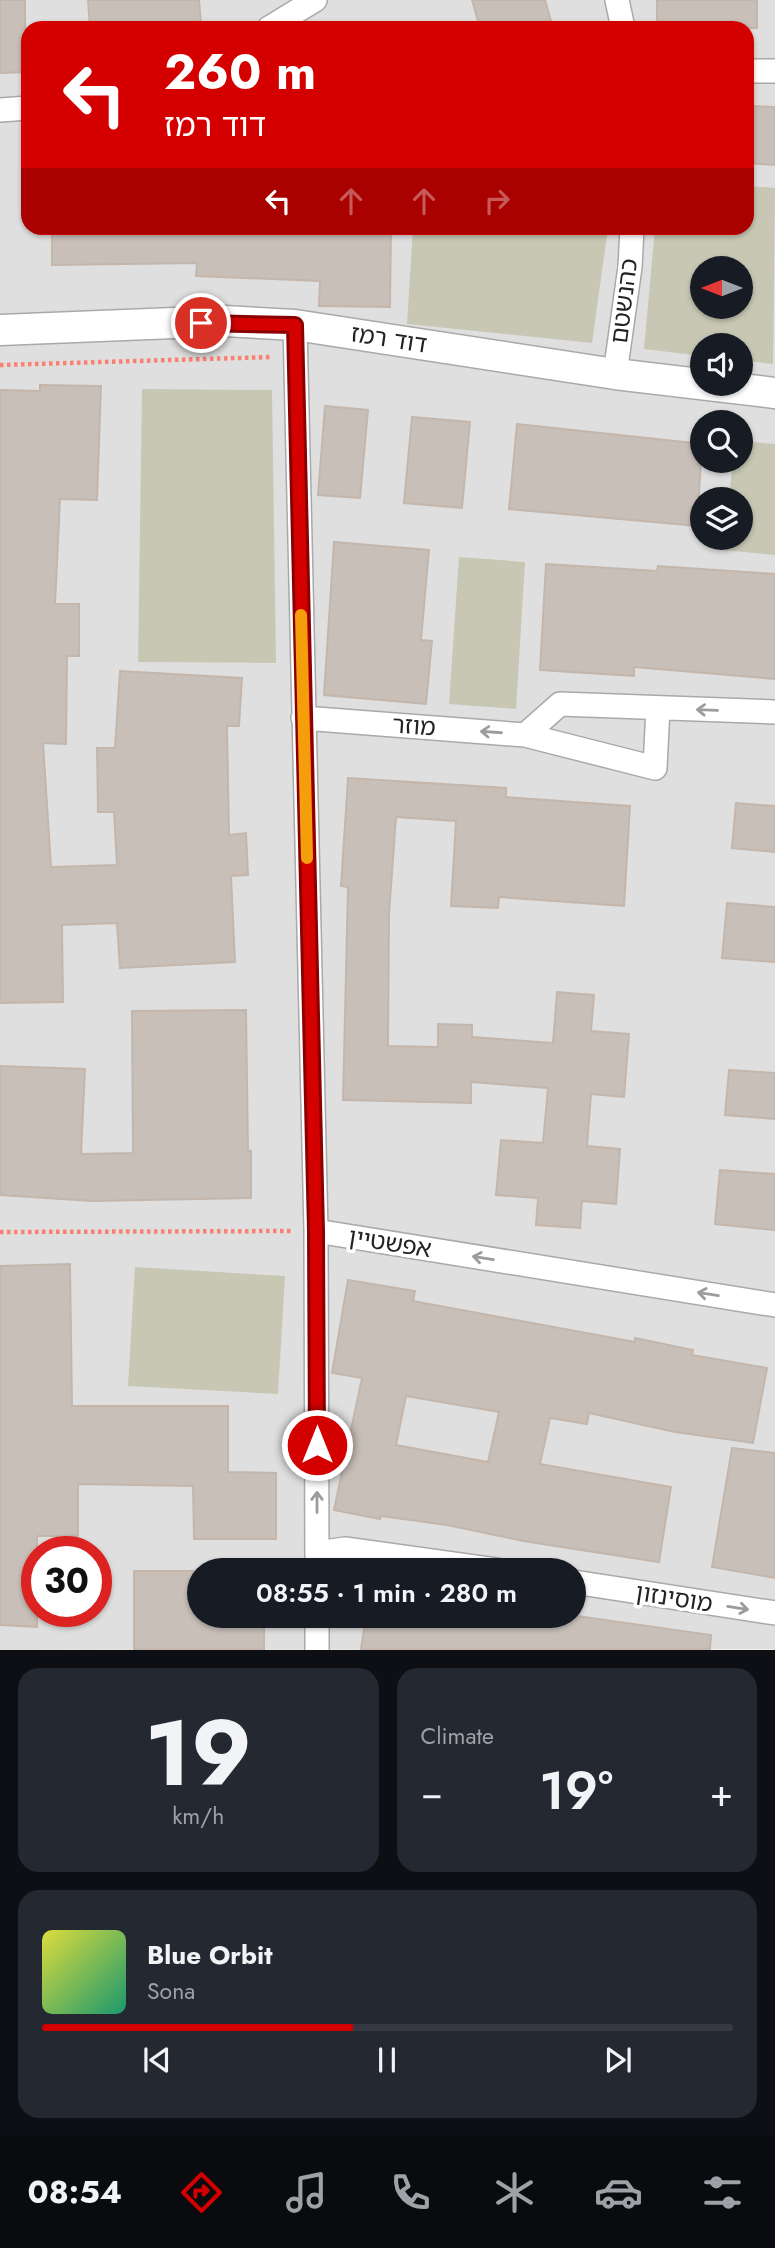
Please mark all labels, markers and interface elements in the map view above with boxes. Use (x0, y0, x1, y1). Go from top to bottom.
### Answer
text: 260 m (164, 37, 316, 107)
icon: left (49, 49, 140, 140)
text: דוד רמז (164, 102, 266, 148)
icon: left (259, 182, 297, 220)
icon: ahead (332, 182, 370, 220)
icon: ahead (405, 182, 443, 220)
icon: right (478, 182, 516, 220)
street label: כהנשטם (601, 256, 646, 346)
north arrow (690, 256, 752, 318)
map controls (690, 256, 753, 550)
pin (171, 293, 231, 353)
icon: arrive (182, 304, 220, 342)
street label: דוד רמז (349, 315, 430, 362)
button: sound (690, 333, 753, 396)
button: search (690, 410, 753, 473)
button: layers (690, 487, 753, 550)
one-way arrow (696, 703, 719, 716)
street label: מוזר (391, 707, 437, 744)
one-way arrow (481, 725, 503, 738)
street label: אפשטיין (346, 1219, 434, 1266)
one-way arrow (472, 1251, 495, 1264)
one-way arrow (697, 1287, 720, 1300)
position arrow (280, 1408, 354, 1482)
one-way arrow (310, 1490, 324, 1513)
speed limit sign: 30 (21, 1536, 112, 1627)
text: 08:55 · 1 min · 280 m (256, 1574, 517, 1612)
street label: מוסינזון (633, 1574, 715, 1621)
one-way arrow (726, 1602, 749, 1615)
text: 19 (145, 1688, 252, 1819)
text: Climate (421, 1719, 494, 1753)
text: 19° (539, 1753, 613, 1829)
text: − (421, 1765, 443, 1820)
text: + (710, 1765, 733, 1820)
text: km/h (172, 1799, 224, 1833)
text: Blue Orbit (147, 1936, 272, 1974)
text: Sona (147, 1974, 195, 2008)
icon: previous (138, 2041, 176, 2079)
icon: pause (368, 2041, 406, 2079)
icon: next (599, 2041, 637, 2079)
icon: directions (177, 2168, 226, 2217)
icon: music (282, 2168, 331, 2217)
icon: phone (386, 2168, 435, 2217)
icon: climate (490, 2168, 539, 2217)
icon: car (594, 2168, 643, 2217)
icon: filters (698, 2168, 747, 2217)
text: 08:54 (28, 2169, 122, 2215)

